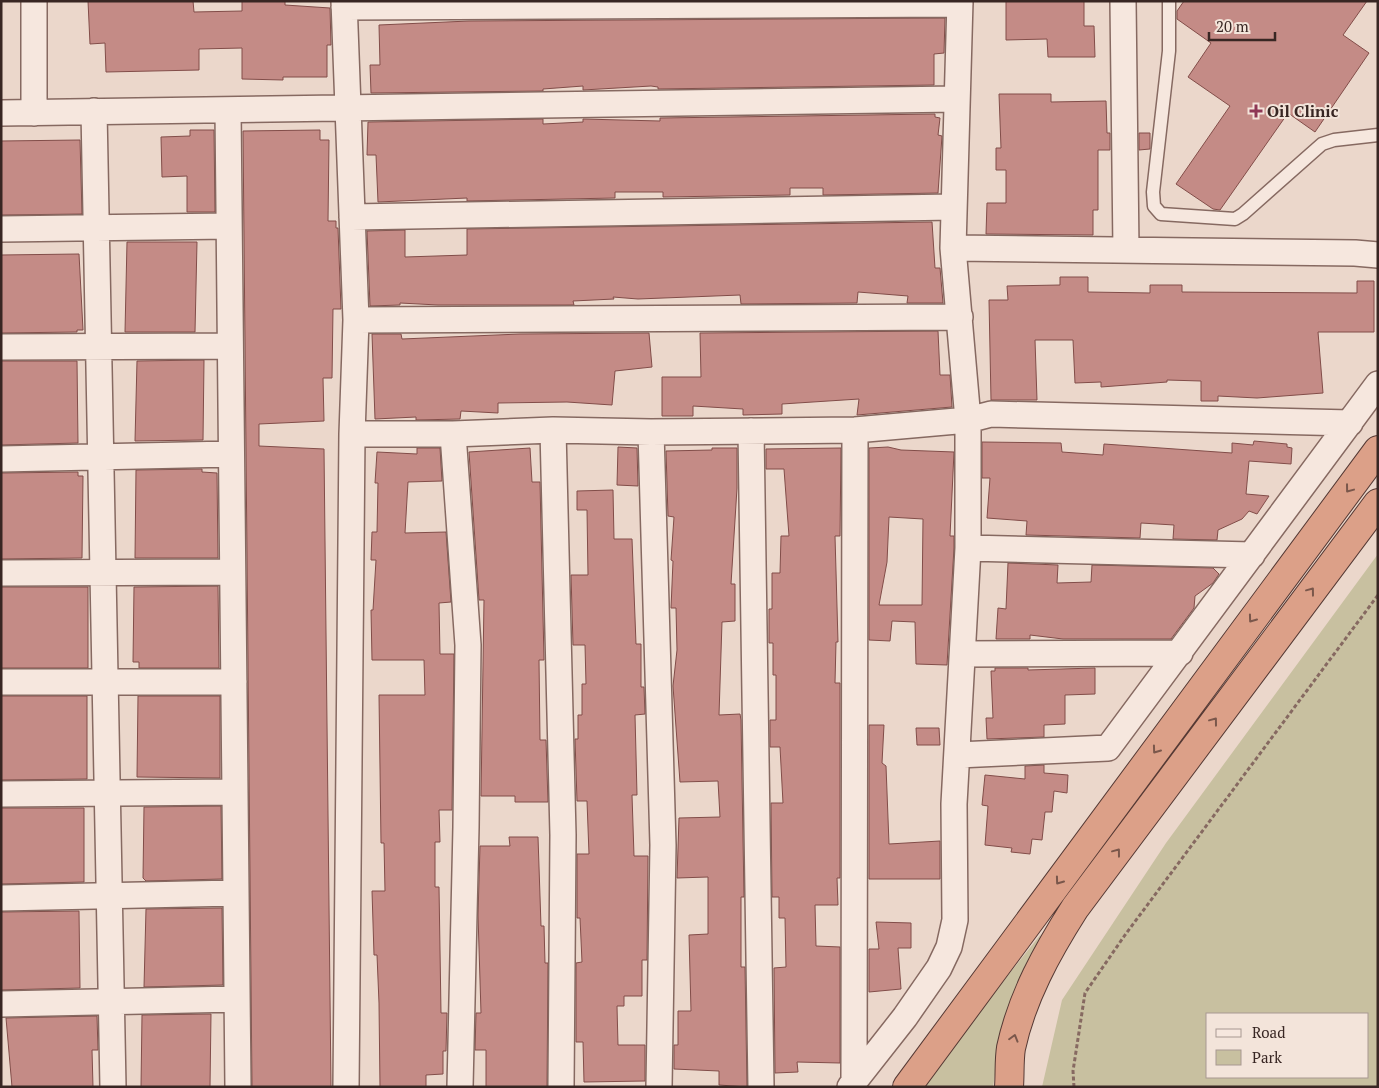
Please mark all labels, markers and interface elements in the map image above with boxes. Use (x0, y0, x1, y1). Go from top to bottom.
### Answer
scale bar (1209, 10, 1275, 42)
text: 20 m (1216, 16, 1249, 36)
place label: Oil Clinic (1267, 100, 1339, 122)
marker: Oil Clinic (1249, 104, 1263, 118)
one-way arrow (1346, 483, 1354, 492)
one-way arrow (1305, 587, 1314, 597)
one-way arrow (1249, 614, 1258, 623)
one-way arrow (1208, 717, 1217, 727)
one-way arrow (1153, 744, 1161, 753)
one-way arrow (1111, 848, 1120, 858)
one-way arrow (1056, 875, 1065, 885)
legend (1206, 1013, 1369, 1078)
text: Road (1252, 1022, 1285, 1042)
one-way arrow (1008, 1035, 1018, 1043)
text: Park (1252, 1047, 1282, 1067)

